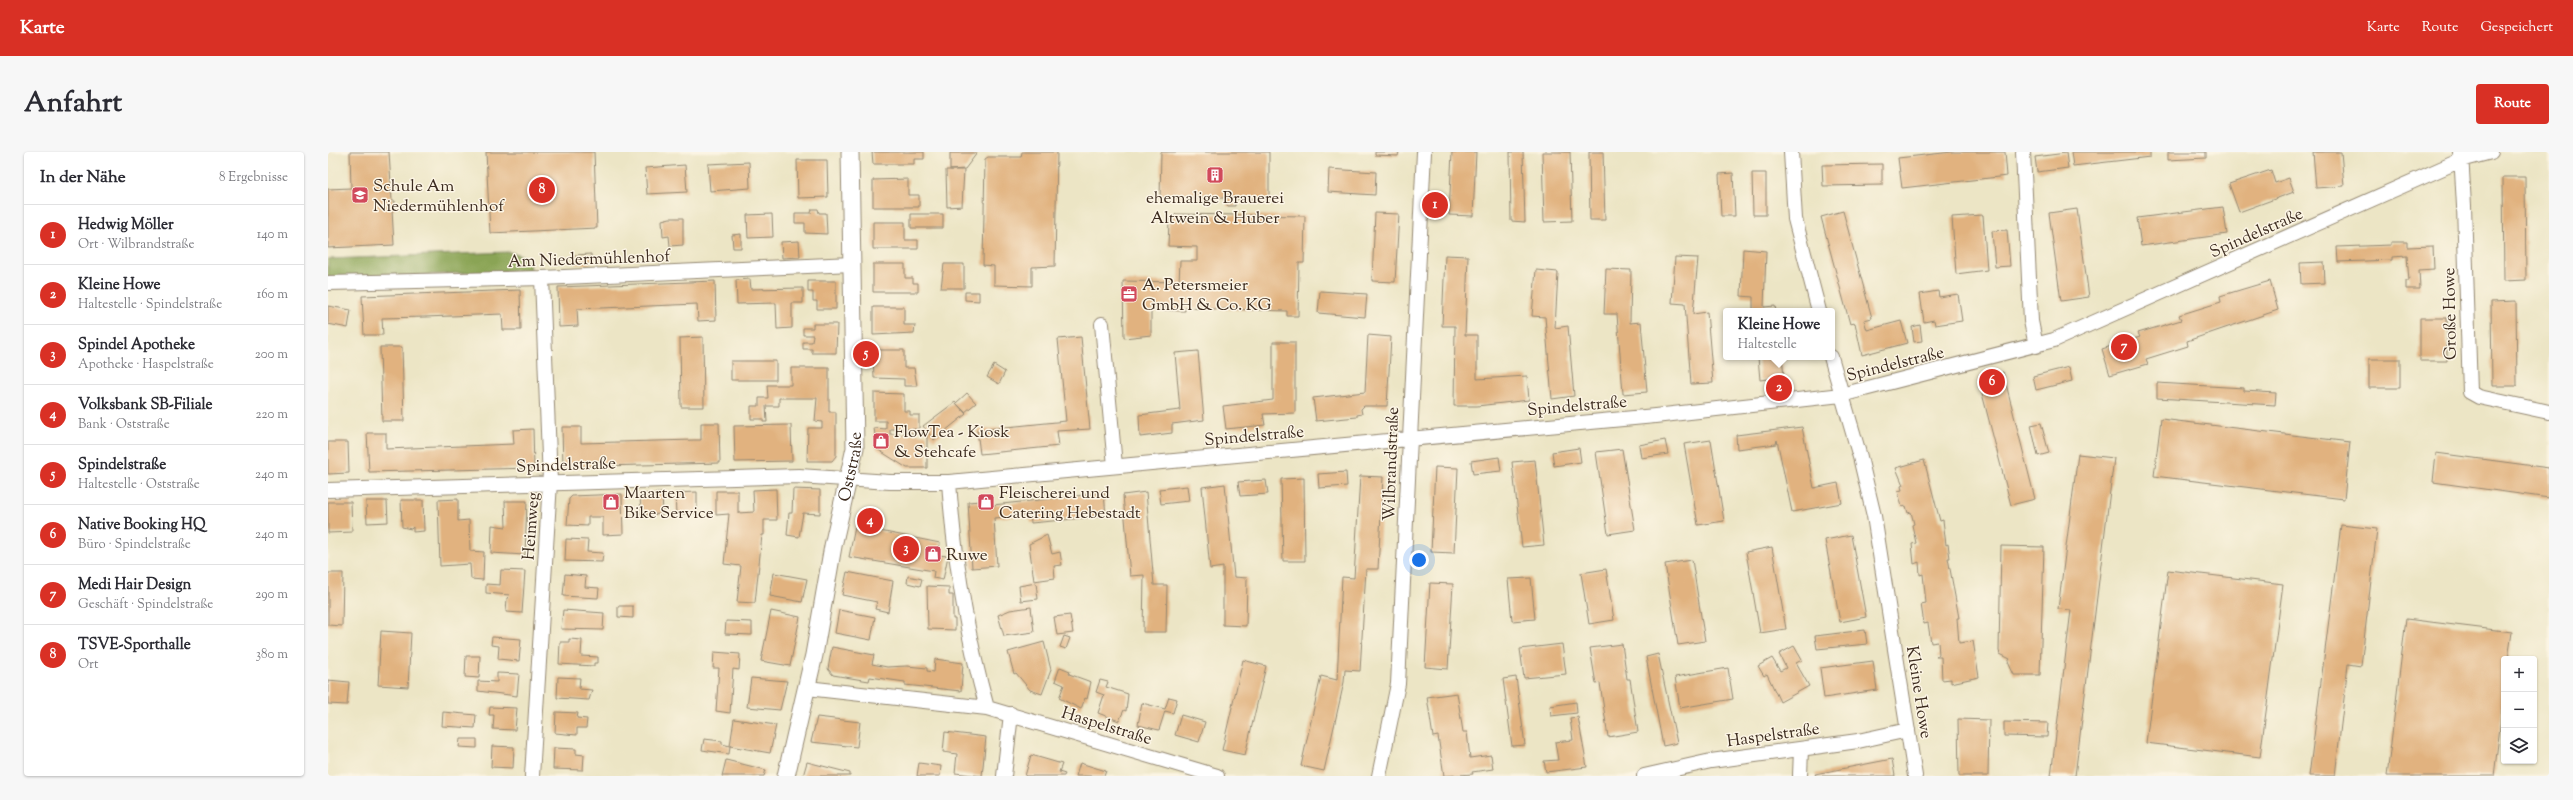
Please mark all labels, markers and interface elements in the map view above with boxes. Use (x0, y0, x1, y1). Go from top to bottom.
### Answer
text: Karte (20, 15, 65, 42)
text: Karte (2367, 18, 2400, 38)
text: Route (2422, 18, 2458, 38)
text: Gespeichert (2480, 18, 2553, 38)
text: Anfahrt (24, 84, 122, 124)
button: Route (2476, 84, 2549, 124)
building icon: ehemalige Brauerei Altwein & Huber (1205, 165, 1225, 185)
text: In der Nähe (40, 166, 126, 190)
text: 8 Ergebnisse (219, 169, 288, 187)
place label: Schule Am Niedermühlenhof (373, 175, 505, 219)
pin: 8 (529, 175, 555, 205)
school or university icon: Schule Am Niedermühlenhof (350, 185, 370, 205)
place label: ehemalige Brauerei Altwein & Huber (1146, 187, 1284, 231)
pin: 1 (1422, 190, 1448, 220)
street label: Spindelstraße (2206, 203, 2307, 265)
text: Hedwig Möller (78, 215, 174, 236)
text: 1 (51, 226, 55, 244)
text: 140 m (257, 226, 288, 244)
text: Ort · Wilbrandstraße (78, 236, 195, 254)
street label: Am Niedermühlenhof (507, 245, 672, 275)
street label: Große Howe (2438, 267, 2464, 360)
place label: A. Petersmeier GmbH & Co. KG (1142, 274, 1271, 318)
text: Kleine Howe (78, 275, 160, 296)
office icon: A. Petersmeier GmbH & Co. KG (1119, 284, 1139, 304)
text: 2 (50, 286, 56, 304)
text: 160 m (257, 286, 288, 304)
text: Haltestelle · Spindelstraße (78, 296, 222, 314)
popup (1723, 308, 1835, 360)
text: Kleine Howe (1738, 315, 1820, 336)
pin: 7 (2111, 332, 2137, 362)
text: Spindel Apotheke (78, 335, 195, 356)
text: Haltestelle (1738, 336, 1797, 354)
pin: 5 (853, 339, 879, 369)
street label: Spindelstraße (1844, 341, 1947, 389)
text: 3 (50, 346, 56, 364)
text: 200 m (255, 346, 288, 364)
text: Apotheke · Haspelstraße (78, 356, 214, 374)
pin: 6 (1979, 367, 2005, 397)
pin: 2 (1766, 373, 1792, 403)
street label: Spindelstraße (1526, 391, 1628, 423)
text: Volksbank SB-Filiale (78, 395, 213, 416)
text: 4 (50, 406, 56, 424)
text: 220 m (255, 406, 288, 424)
street label: Wilbrandstraße (1378, 407, 1406, 522)
text: Bank · Oststraße (78, 416, 170, 434)
place label: FlowTea - Kiosk & Stehcafe (894, 421, 1010, 465)
street label: Spindelstraße (1203, 421, 1305, 453)
shop icon: FlowTea - Kiosk & Stehcafe (871, 431, 891, 451)
street label: Oststraße (833, 432, 869, 504)
street label: Spindelstraße (516, 452, 616, 480)
text: Spindelstraße (78, 455, 166, 476)
text: 5 (51, 466, 55, 484)
text: 240 m (255, 466, 288, 484)
text: Haltestelle · Oststraße (78, 476, 200, 494)
place label: Maarten Bike Service (624, 482, 714, 526)
place label: Fleischerei und Catering Hebestadt (999, 482, 1141, 526)
street label: Heimweg (518, 491, 546, 561)
shop icon: Maarten Bike Service (601, 492, 621, 512)
shop icon: Fleischerei und Catering Hebestadt (976, 492, 996, 512)
pin: 4 (857, 506, 883, 536)
text: Native Booking HQ (78, 515, 205, 536)
text: 6 (50, 526, 56, 544)
text: 240 m (255, 526, 288, 544)
pin: 3 (893, 534, 919, 564)
text: Büro · Spindelstraße (78, 536, 191, 554)
shop icon: Ruwe (923, 544, 943, 564)
place label: Ruwe (946, 544, 988, 568)
your location (1409, 550, 1429, 570)
text: Medi Hair Design (78, 575, 191, 596)
text: 7 (50, 586, 56, 604)
text: 290 m (255, 586, 288, 604)
text: Geschäft · Spindelstraße (78, 596, 213, 614)
text: TSVE-Sporthalle (78, 635, 191, 656)
street label: Kleine Howe (1899, 644, 1937, 740)
text: 8 (50, 646, 56, 664)
text: 380 m (256, 646, 288, 664)
text: Ort (78, 656, 98, 674)
map controls (2501, 656, 2537, 764)
button: + (2501, 656, 2537, 692)
button: − (2501, 692, 2537, 728)
street label: Haspelstraße (1058, 702, 1155, 752)
street label: Haspelstraße (1725, 718, 1821, 754)
button: layers (2501, 728, 2537, 764)

